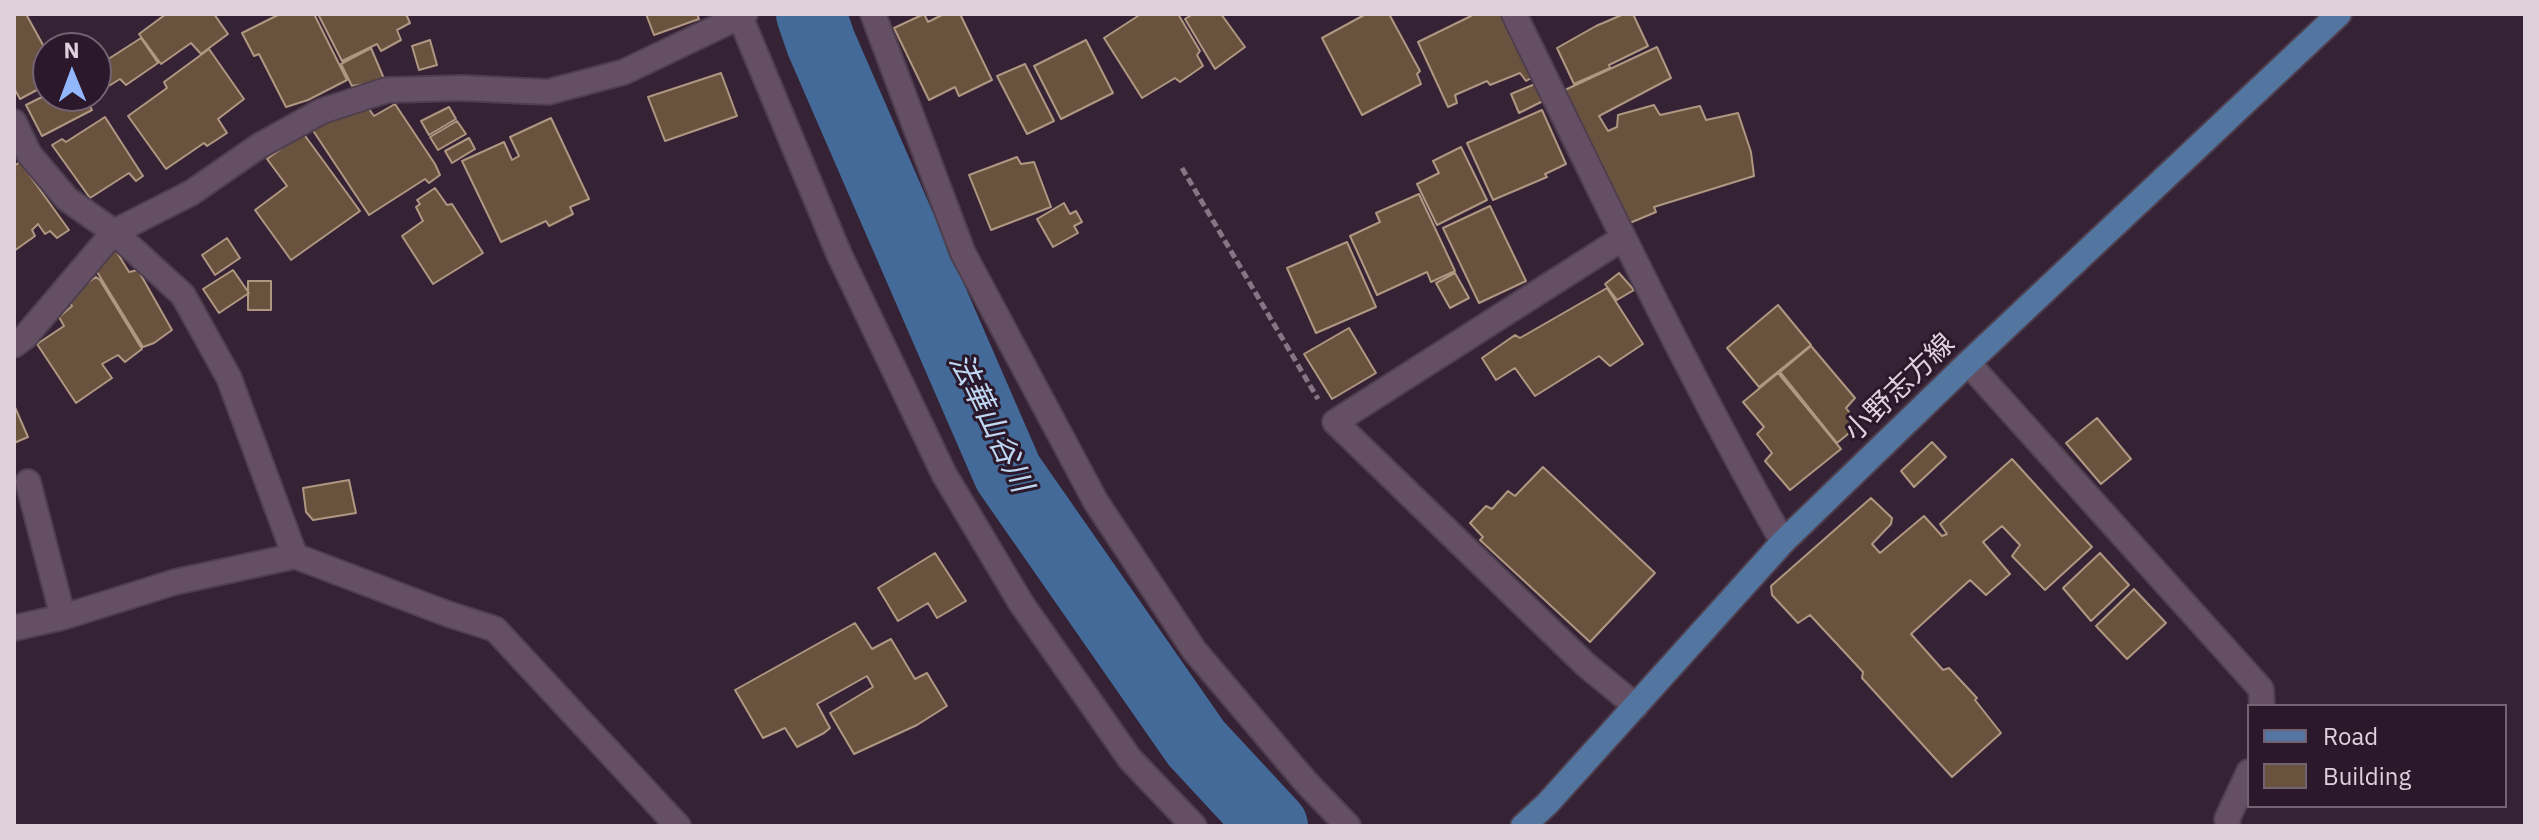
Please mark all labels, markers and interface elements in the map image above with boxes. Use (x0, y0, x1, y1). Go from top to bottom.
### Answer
north arrow (32, 32, 112, 112)
text: N (63, 35, 80, 64)
street label: 小野志方線 (1838, 327, 1962, 449)
water label: 法華山谷川 (941, 348, 1039, 498)
legend (2247, 704, 2507, 808)
text: Road (2323, 720, 2378, 752)
text: Building (2323, 760, 2411, 792)

